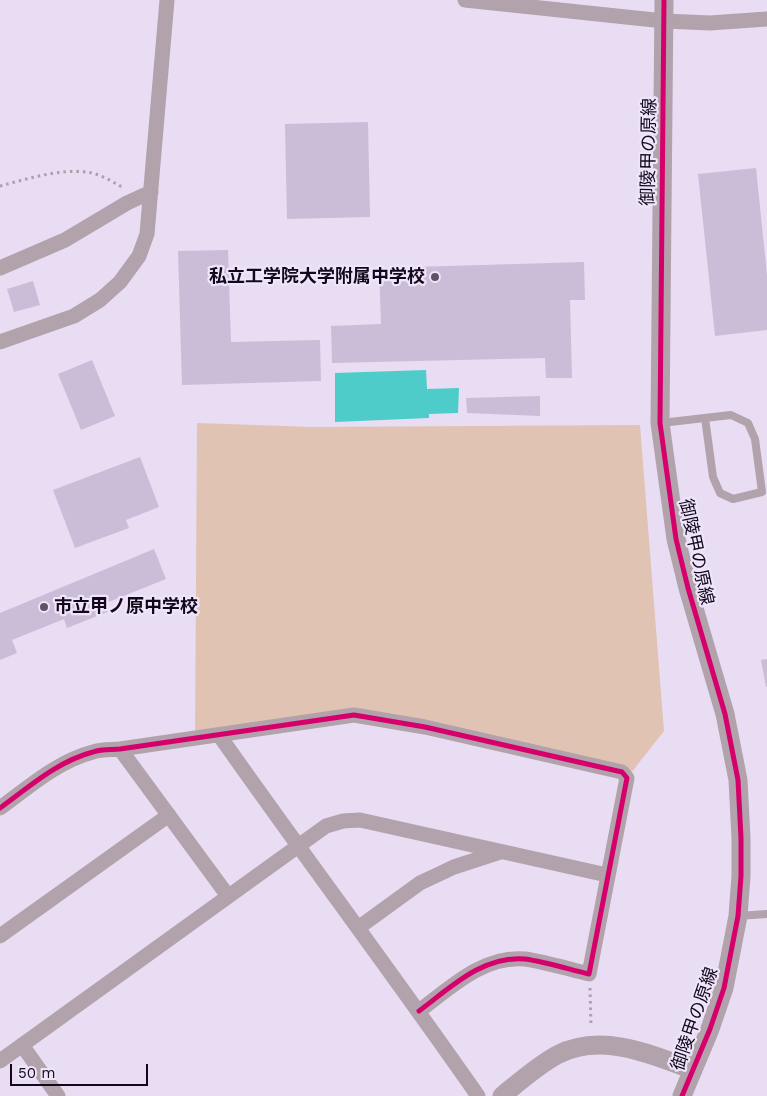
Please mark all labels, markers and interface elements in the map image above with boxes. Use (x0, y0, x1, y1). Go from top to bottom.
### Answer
street label: 御陵甲の原線 (637, 98, 661, 206)
place label: 私立工学院大学附属中学校 (209, 266, 425, 288)
marker: 私立工学院大学附属中学校 (429, 271, 441, 283)
street label: 御陵甲の原線 (674, 497, 718, 607)
place label: 市立甲ノ原中学校 (54, 596, 198, 618)
marker: 市立甲ノ原中学校 (38, 601, 50, 613)
street label: 御陵甲の原線 (667, 964, 723, 1074)
scale bar (12, 1054, 150, 1086)
text: 50 m (18, 1064, 55, 1082)

